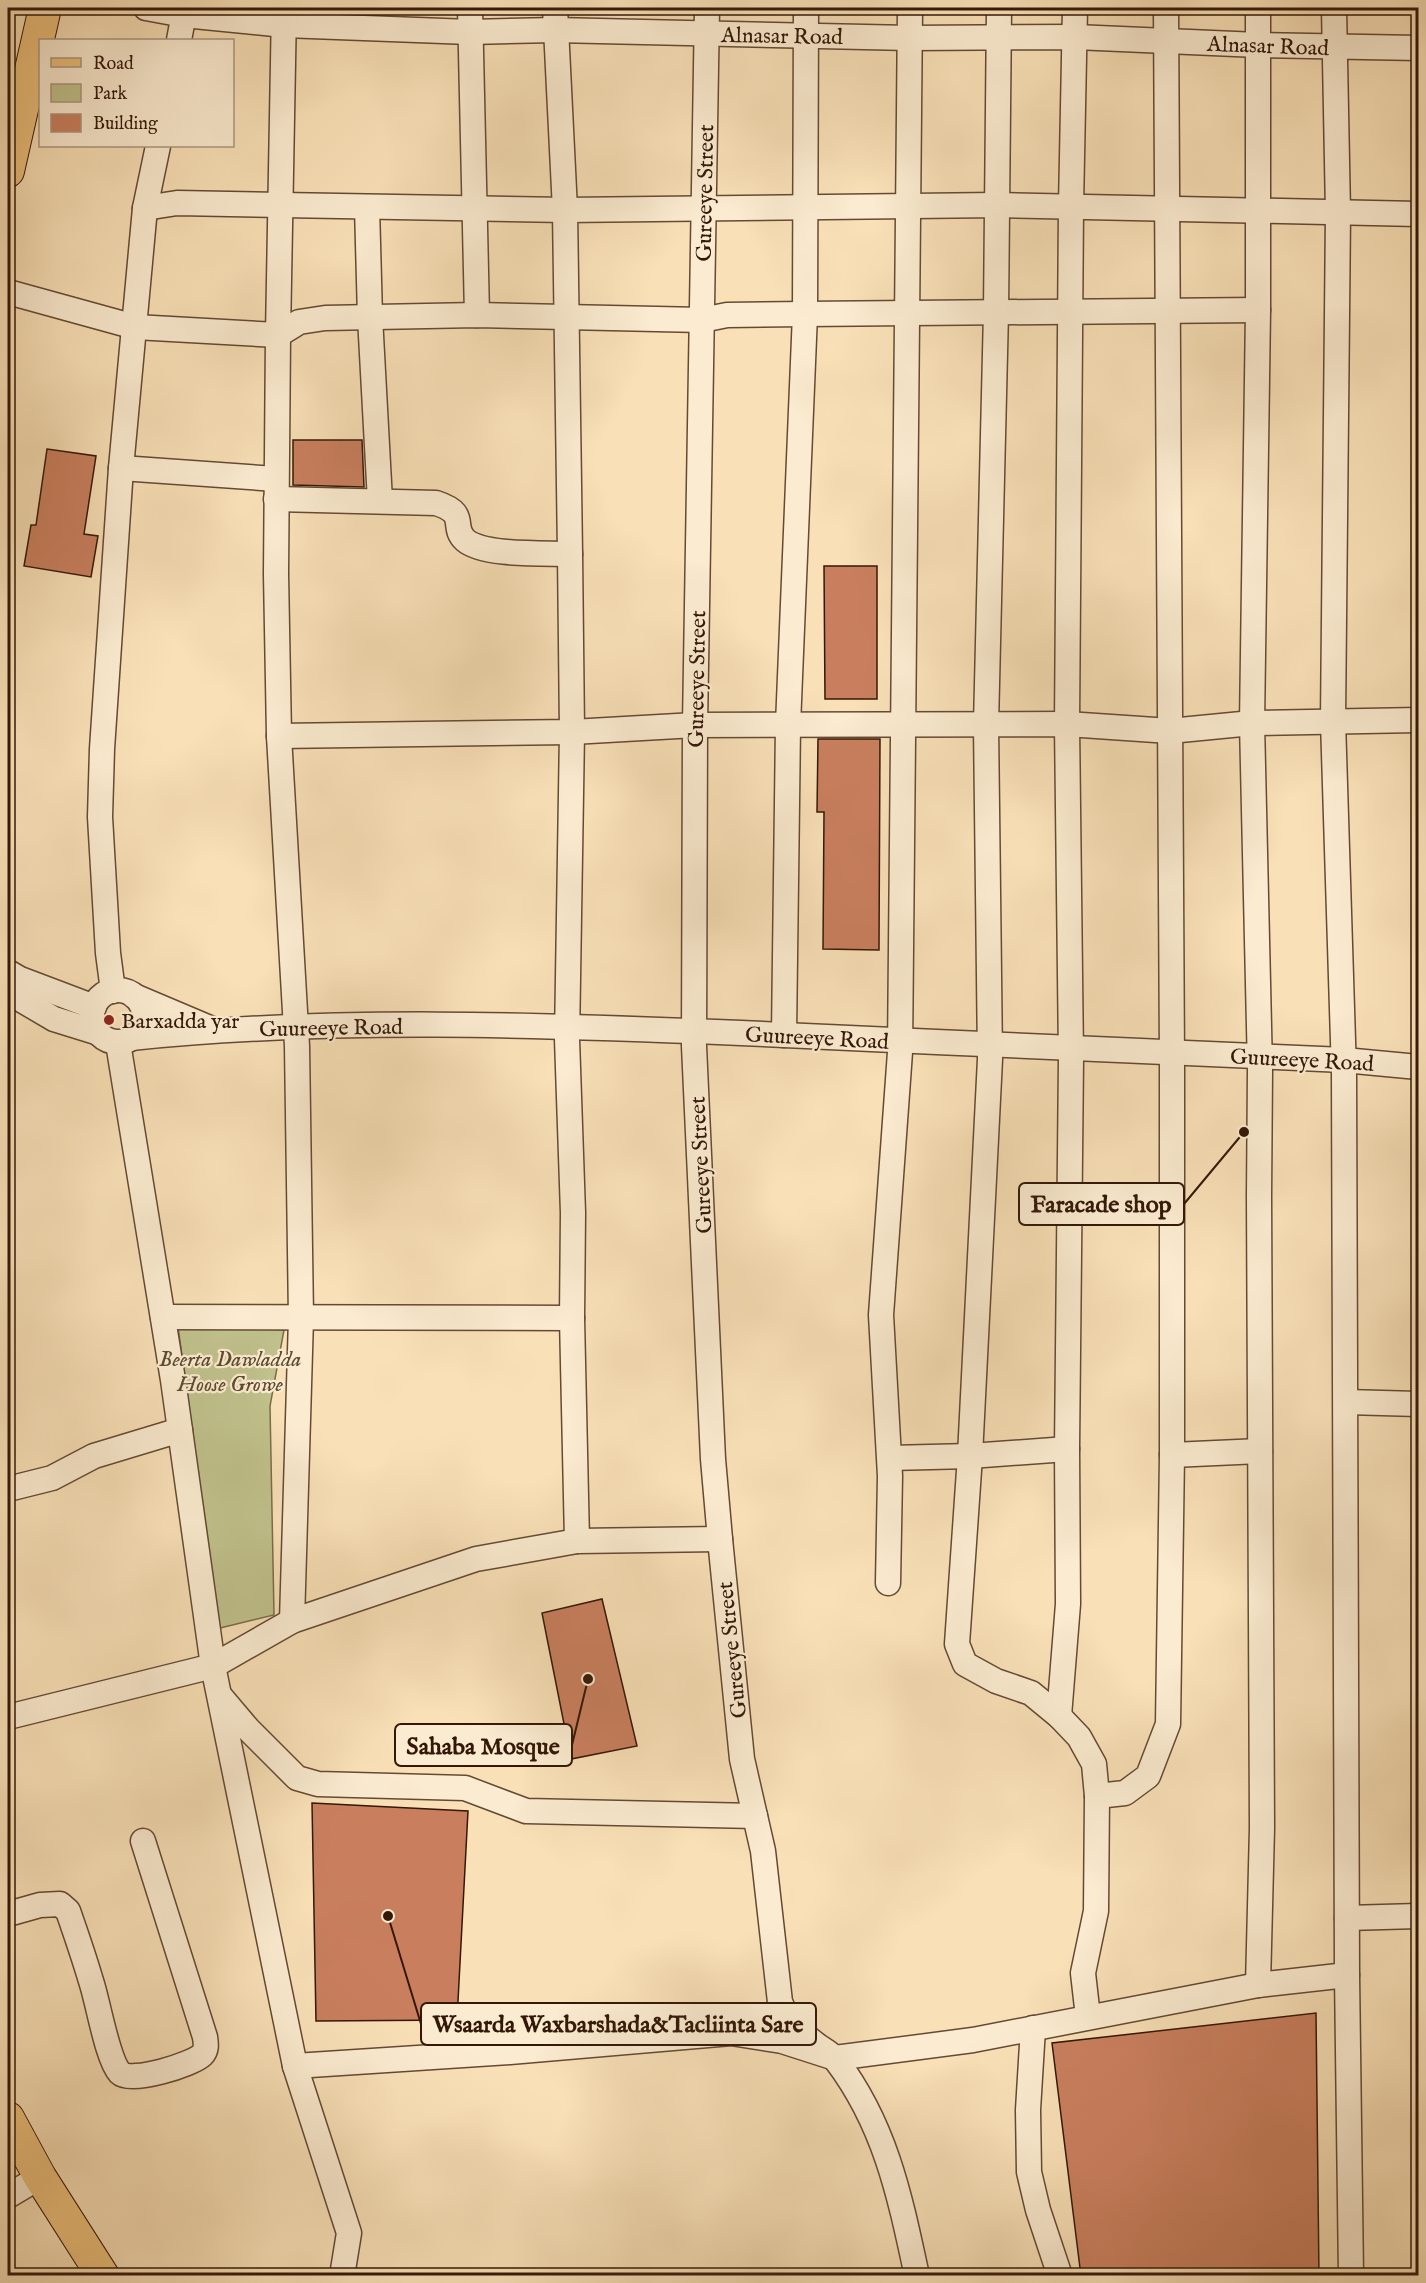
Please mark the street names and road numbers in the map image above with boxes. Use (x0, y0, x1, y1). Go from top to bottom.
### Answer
street label: Alnasar Road (720, 22, 843, 52)
street label: Alnasar Road (1205, 31, 1330, 63)
street label: Gureeye Street (691, 124, 721, 262)
street label: Gureeye Street (683, 610, 713, 748)
street label: Guureeye Road (259, 1014, 403, 1044)
street label: Guureeye Road (744, 1021, 890, 1057)
street label: Guureeye Road (1229, 1043, 1375, 1079)
street label: Gureeye Street (684, 1095, 720, 1234)
street label: Gureeye Street (712, 1580, 754, 1720)

